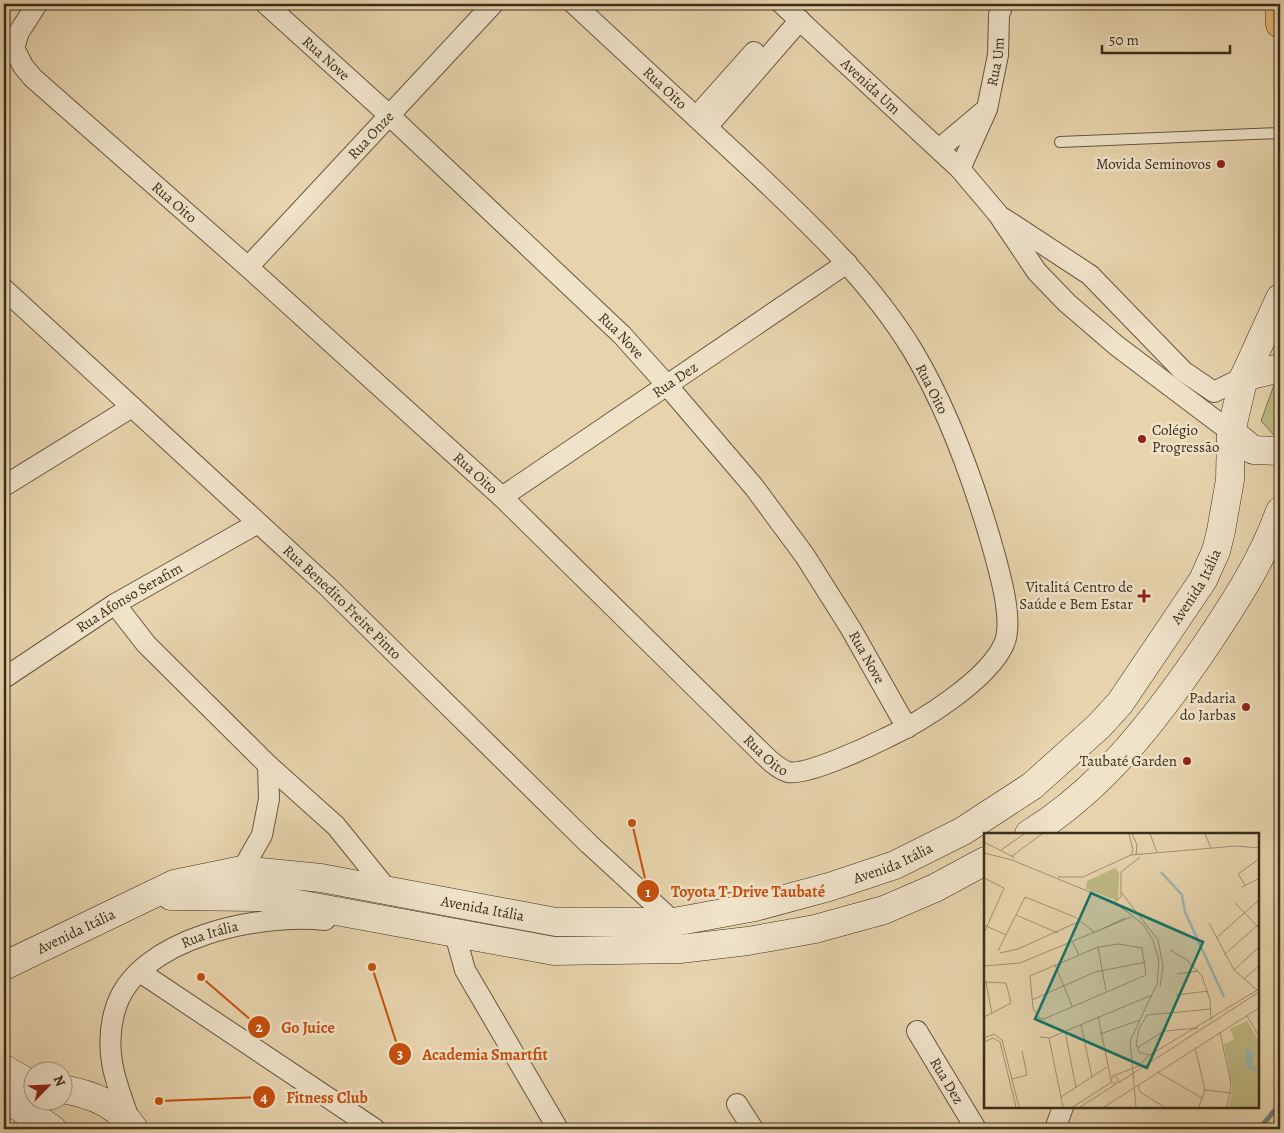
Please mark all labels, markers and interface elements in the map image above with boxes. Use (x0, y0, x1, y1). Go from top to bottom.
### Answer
scale bar (1102, 22, 1229, 54)
text: 50 m (1109, 30, 1139, 50)
street label: Rua Nove (298, 32, 354, 85)
street label: Rua Um (982, 37, 1008, 88)
street label: Avenida Um (836, 53, 905, 119)
street label: Rua Oito (638, 62, 692, 114)
street label: Rua Onze (343, 107, 398, 164)
place label: Movida Seminovos (1096, 154, 1211, 174)
marker: Movida Seminovos (1215, 158, 1227, 170)
street label: Rua Oito (148, 177, 201, 228)
street label: Rua Nove (594, 308, 649, 363)
street label: Rua Dez (648, 357, 702, 402)
street label: Rua Oito (911, 360, 953, 418)
place label: Colégio Progressão (1152, 420, 1220, 457)
marker: Colégio Progressão (1136, 433, 1148, 445)
street label: Rua Oito (449, 448, 502, 499)
street label: Rua Benedito Freire Pinto (279, 540, 406, 664)
street label: Avenida Itália (1165, 546, 1226, 629)
street label: Rua Afonso Serafim (72, 558, 186, 637)
place label: Vitalitá Centro de Saúde e Bem Estar (1019, 577, 1133, 614)
marker: Vitalitá Centro de Saúde e Bem Estar (1137, 589, 1151, 603)
street label: Rua Nove (844, 627, 890, 688)
place label: Padaria do Jarbas (1180, 688, 1236, 725)
marker: Padaria do Jarbas (1240, 701, 1252, 713)
street label: Rua Oito (739, 730, 791, 781)
place label: Taubaté Garden (1080, 751, 1177, 771)
marker: Taubaté Garden (1181, 755, 1193, 767)
inset map (984, 833, 1259, 1108)
street label: Avenida Itália (850, 838, 936, 889)
callout: Toyota T-Drive Taubaté (636, 876, 835, 907)
text: Toyota T-Drive Taubaté (671, 881, 825, 903)
text: 1 (645, 882, 651, 902)
street label: Avenida Itália (438, 890, 526, 926)
street label: Avenida Itália (33, 904, 118, 959)
street label: Rua Itália (178, 916, 240, 953)
callout: Go Juice (246, 1012, 345, 1043)
text: 2 (255, 1017, 263, 1037)
text: Go Juice (281, 1017, 335, 1039)
callout: Academia Smartfit (388, 1039, 558, 1070)
text: 3 (397, 1044, 403, 1064)
text: Academia Smartfit (421, 1044, 548, 1066)
street label: Rua Dez (925, 1054, 969, 1108)
north arrow (22, 1060, 72, 1110)
text: N (49, 1072, 70, 1089)
callout: Fitness Club (251, 1082, 378, 1113)
text: 4 (260, 1087, 268, 1107)
text: Fitness Club (286, 1087, 368, 1109)

